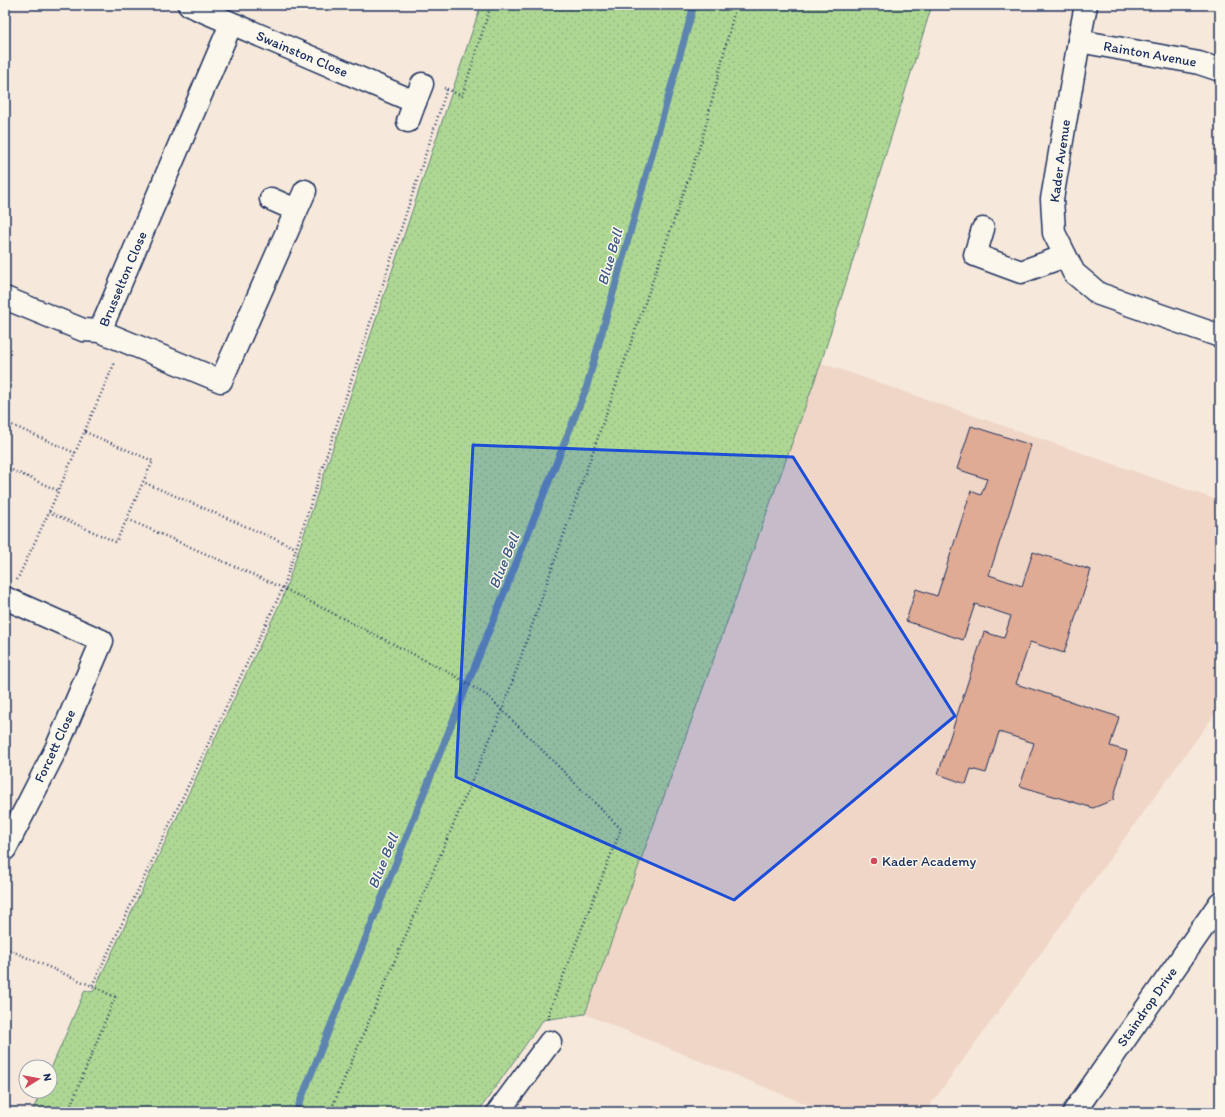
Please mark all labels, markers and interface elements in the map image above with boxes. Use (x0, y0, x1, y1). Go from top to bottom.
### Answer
street label: Swainston Close (254, 27, 351, 81)
street label: Rainton Avenue (1102, 37, 1198, 71)
street label: Kader Avenue (1046, 118, 1074, 204)
water label: Blue Bell (593, 225, 627, 287)
street label: Brusselton Close (95, 228, 151, 329)
water label: Blue Bell (485, 529, 524, 591)
street label: Forcett Close (31, 707, 79, 785)
water label: Blue Bell (364, 829, 403, 891)
place label: Kader Academy (882, 853, 976, 870)
marker: Kader Academy (869, 856, 879, 866)
street label: Staindrop Drive (1113, 964, 1181, 1050)
north arrow (18, 1059, 58, 1099)
text: N (40, 1072, 54, 1082)

